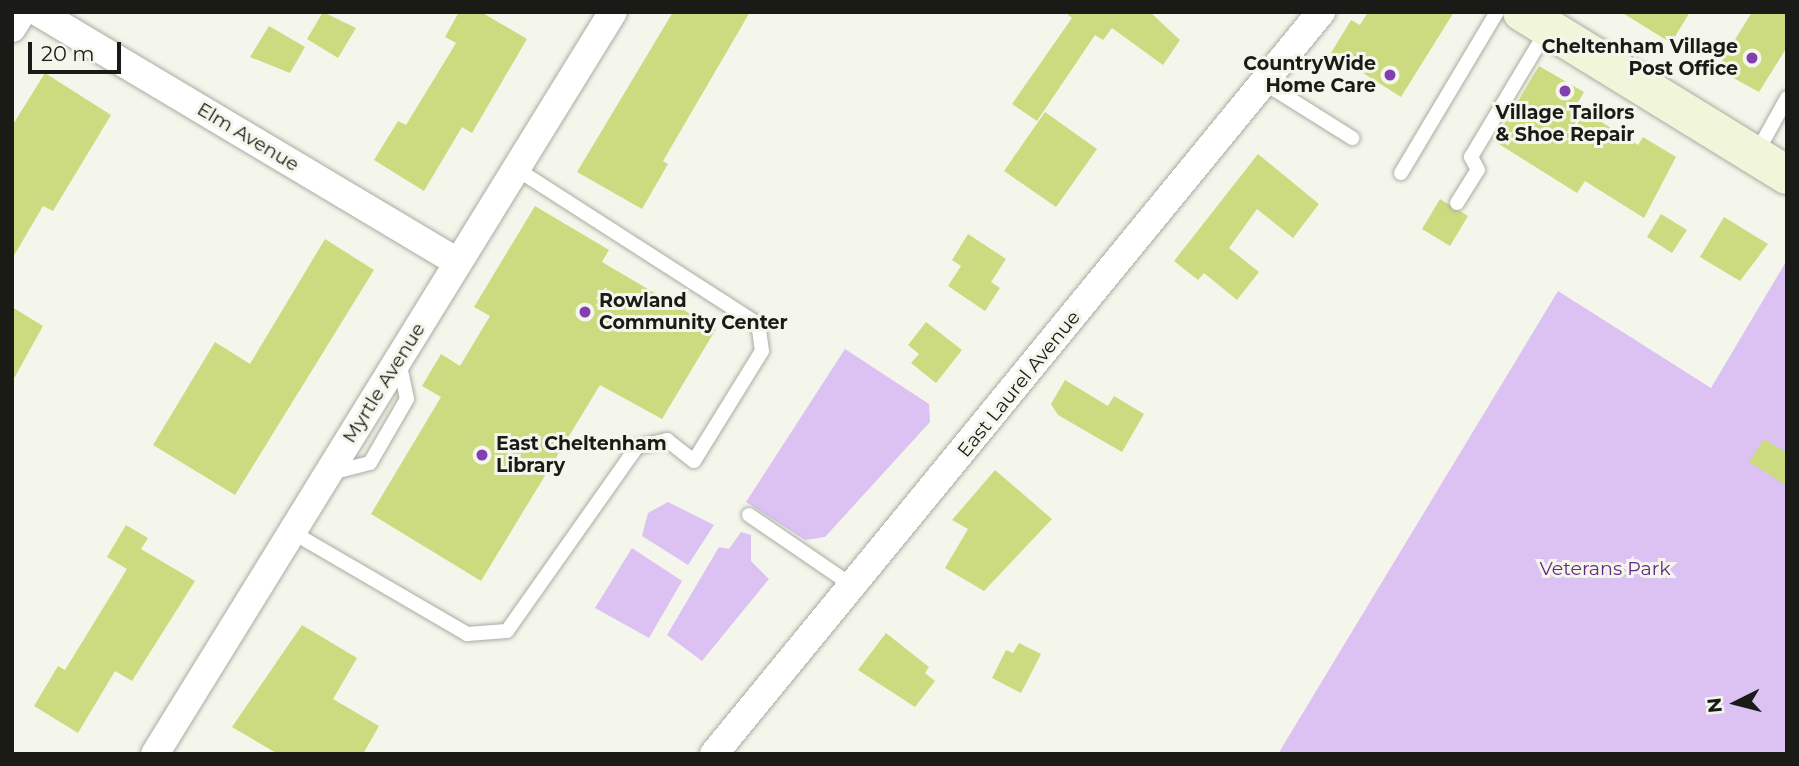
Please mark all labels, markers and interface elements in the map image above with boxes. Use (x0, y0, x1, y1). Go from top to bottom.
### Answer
scale bar (32, 28, 124, 72)
place label: Cheltenham Village Post Office (1542, 36, 1738, 80)
text: 20 m (41, 41, 95, 66)
marker: Cheltenham Village Post Office (1744, 50, 1760, 66)
place label: CountryWide Home Care (1243, 53, 1376, 97)
marker: CountryWide Home Care (1382, 67, 1398, 83)
marker: Village Tailors & Shoe Repair (1557, 83, 1573, 99)
street label: Elm Avenue (193, 98, 303, 176)
place label: Village Tailors & Shoe Repair (1496, 102, 1634, 146)
place label: Rowland Community Center (599, 290, 788, 334)
marker: Rowland Community Center (577, 304, 593, 320)
street label: East Laurel Avenue (953, 306, 1085, 462)
street label: Myrtle Avenue (338, 319, 430, 447)
place label: East Cheltenham Library (496, 433, 667, 477)
marker: East Cheltenham Library (474, 447, 490, 463)
park label: Veterans Park (1539, 558, 1671, 580)
north arrow (1701, 668, 1771, 738)
text: N (1702, 696, 1727, 714)

